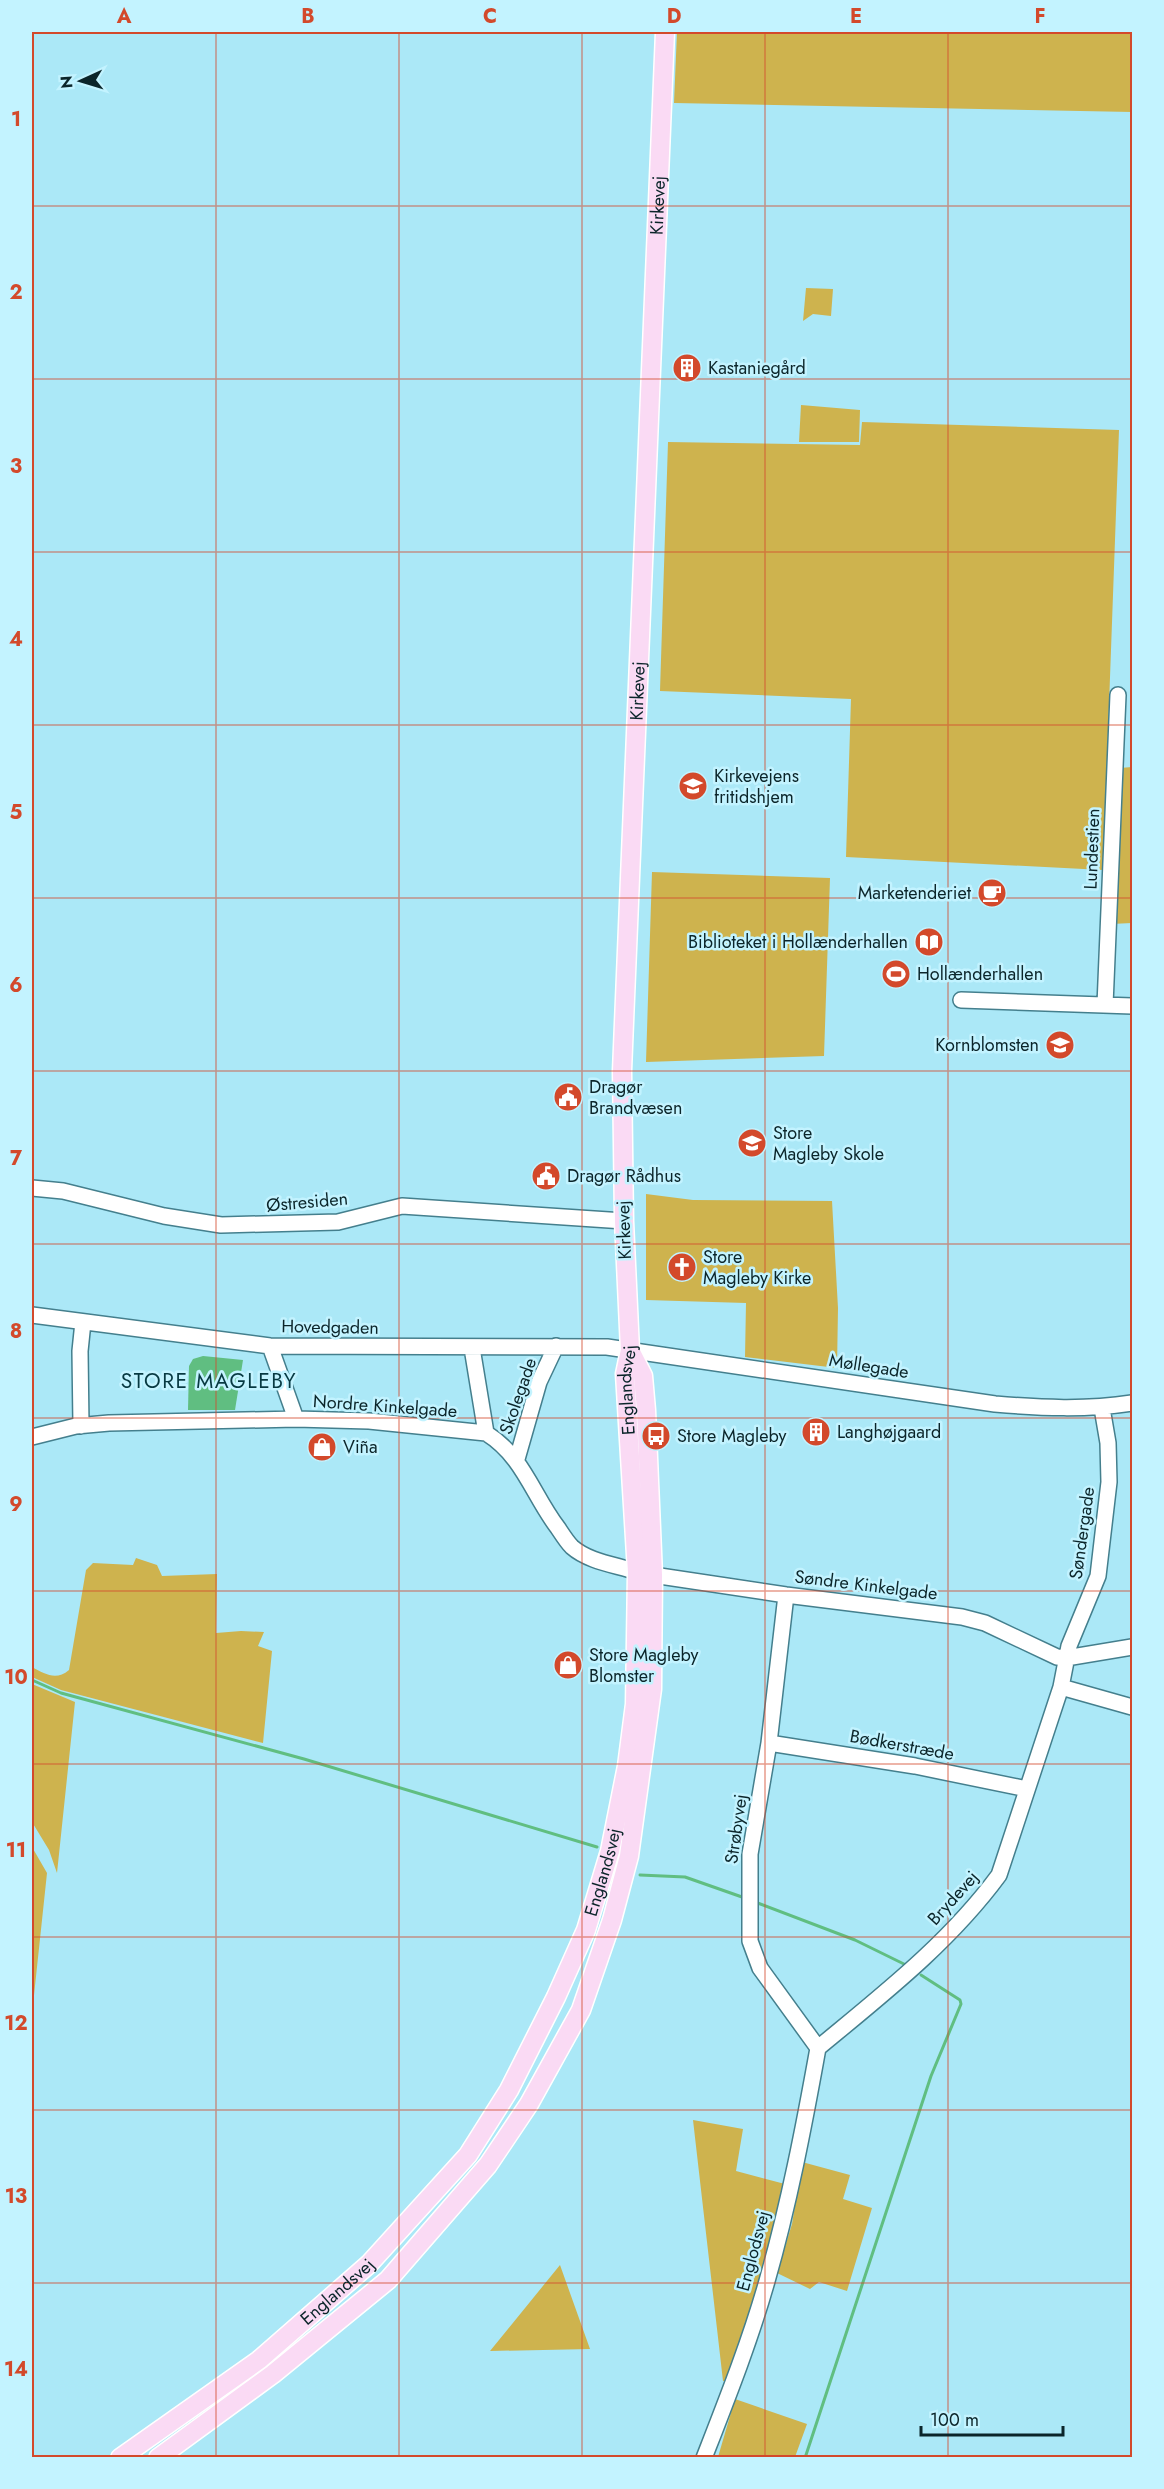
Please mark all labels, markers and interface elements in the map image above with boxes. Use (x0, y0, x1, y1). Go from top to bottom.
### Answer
text: A (116, 2, 132, 31)
text: B (301, 2, 315, 31)
text: C (483, 2, 497, 31)
text: D (667, 2, 681, 31)
text: E (850, 2, 862, 31)
text: F (1034, 2, 1046, 31)
north arrow (51, 51, 111, 111)
text: N (55, 75, 78, 89)
text: 1 (11, 105, 21, 134)
street label: Kirkevej (644, 175, 672, 235)
text: 2 (9, 278, 23, 307)
building icon: Kastaniegård (671, 352, 703, 384)
place label: Kastaniegård (708, 355, 806, 381)
text: 3 (10, 452, 22, 481)
text: 4 (9, 625, 23, 654)
street label: Kirkevej (624, 661, 652, 721)
place label: Kirkevejens fritidshjem (714, 763, 799, 810)
school or university icon: Kirkevejens fritidshjem (677, 770, 709, 802)
text: 5 (10, 798, 23, 827)
street label: Lundestien (1078, 808, 1106, 890)
cafe icon: Marketenderiet (976, 877, 1008, 909)
place label: Marketenderiet (858, 880, 972, 906)
library icon: Biblioteket i Hollænderhallen (913, 926, 945, 958)
place label: Biblioteket i Hollænderhallen (688, 929, 908, 955)
sports icon: Hollænderhallen (880, 958, 912, 990)
place label: Hollænderhallen (917, 961, 1043, 987)
text: 6 (9, 971, 23, 1000)
school or university icon: Kornblomsten (1044, 1029, 1076, 1061)
place label: Kornblomsten (935, 1032, 1039, 1058)
place label: Dragør Brandvæsen (589, 1074, 682, 1121)
public building icon: Dragør Brandvæsen (552, 1081, 584, 1113)
place label: Store Magleby Skole (773, 1120, 884, 1167)
school or university icon: Store Magleby Skole (736, 1127, 768, 1159)
text: 7 (10, 1144, 23, 1173)
public building icon: Dragør Rådhus (530, 1160, 562, 1192)
place label: Dragør Rådhus (567, 1163, 681, 1189)
street label: Østresiden (265, 1185, 349, 1219)
street label: Kirkevej (610, 1200, 638, 1260)
place label: Store Magleby Kirke (703, 1244, 811, 1291)
church icon: Store Magleby Kirke (666, 1251, 698, 1283)
street label: Hovedgaden (281, 1313, 379, 1341)
text: 8 (10, 1317, 22, 1346)
street label: Englandsvej (612, 1344, 643, 1436)
street label: Møllegade (827, 1347, 911, 1385)
street label: Skolegade (493, 1354, 543, 1438)
district label: STORE MAGLEBY (121, 1366, 297, 1396)
street label: Nordre Kinkelgade (312, 1388, 458, 1424)
building icon: Langhøjgaard (800, 1416, 832, 1448)
place label: Langhøjgaard (837, 1419, 941, 1445)
bus stop icon: Store Magleby (640, 1420, 672, 1452)
place label: Store Magleby (677, 1423, 786, 1449)
shop icon: Viña (306, 1431, 338, 1463)
place label: Viña (343, 1434, 378, 1460)
street label: Søndergade (1063, 1485, 1101, 1581)
text: 9 (9, 1490, 23, 1519)
street label: Søndre Kinkelgade (793, 1563, 939, 1607)
place label: Store Magleby Blomster (589, 1642, 698, 1689)
shop icon: Store Magleby Blomster (552, 1649, 584, 1681)
text: 10 (4, 1663, 28, 1692)
street label: Bødkerstræde (848, 1723, 956, 1767)
street label: Strøbyvej (718, 1793, 754, 1865)
street label: Englandsvej (578, 1826, 627, 1920)
text: 11 (6, 1836, 26, 1865)
street label: Brydevej (921, 1865, 985, 1931)
text: 12 (4, 2009, 28, 2038)
text: 13 (5, 2182, 27, 2211)
street label: Englodsvej (730, 2208, 776, 2294)
street label: Englandsvej (295, 2253, 381, 2331)
text: 14 (4, 2355, 28, 2384)
scale bar (921, 2399, 1064, 2437)
text: 100 m (930, 2407, 979, 2433)

